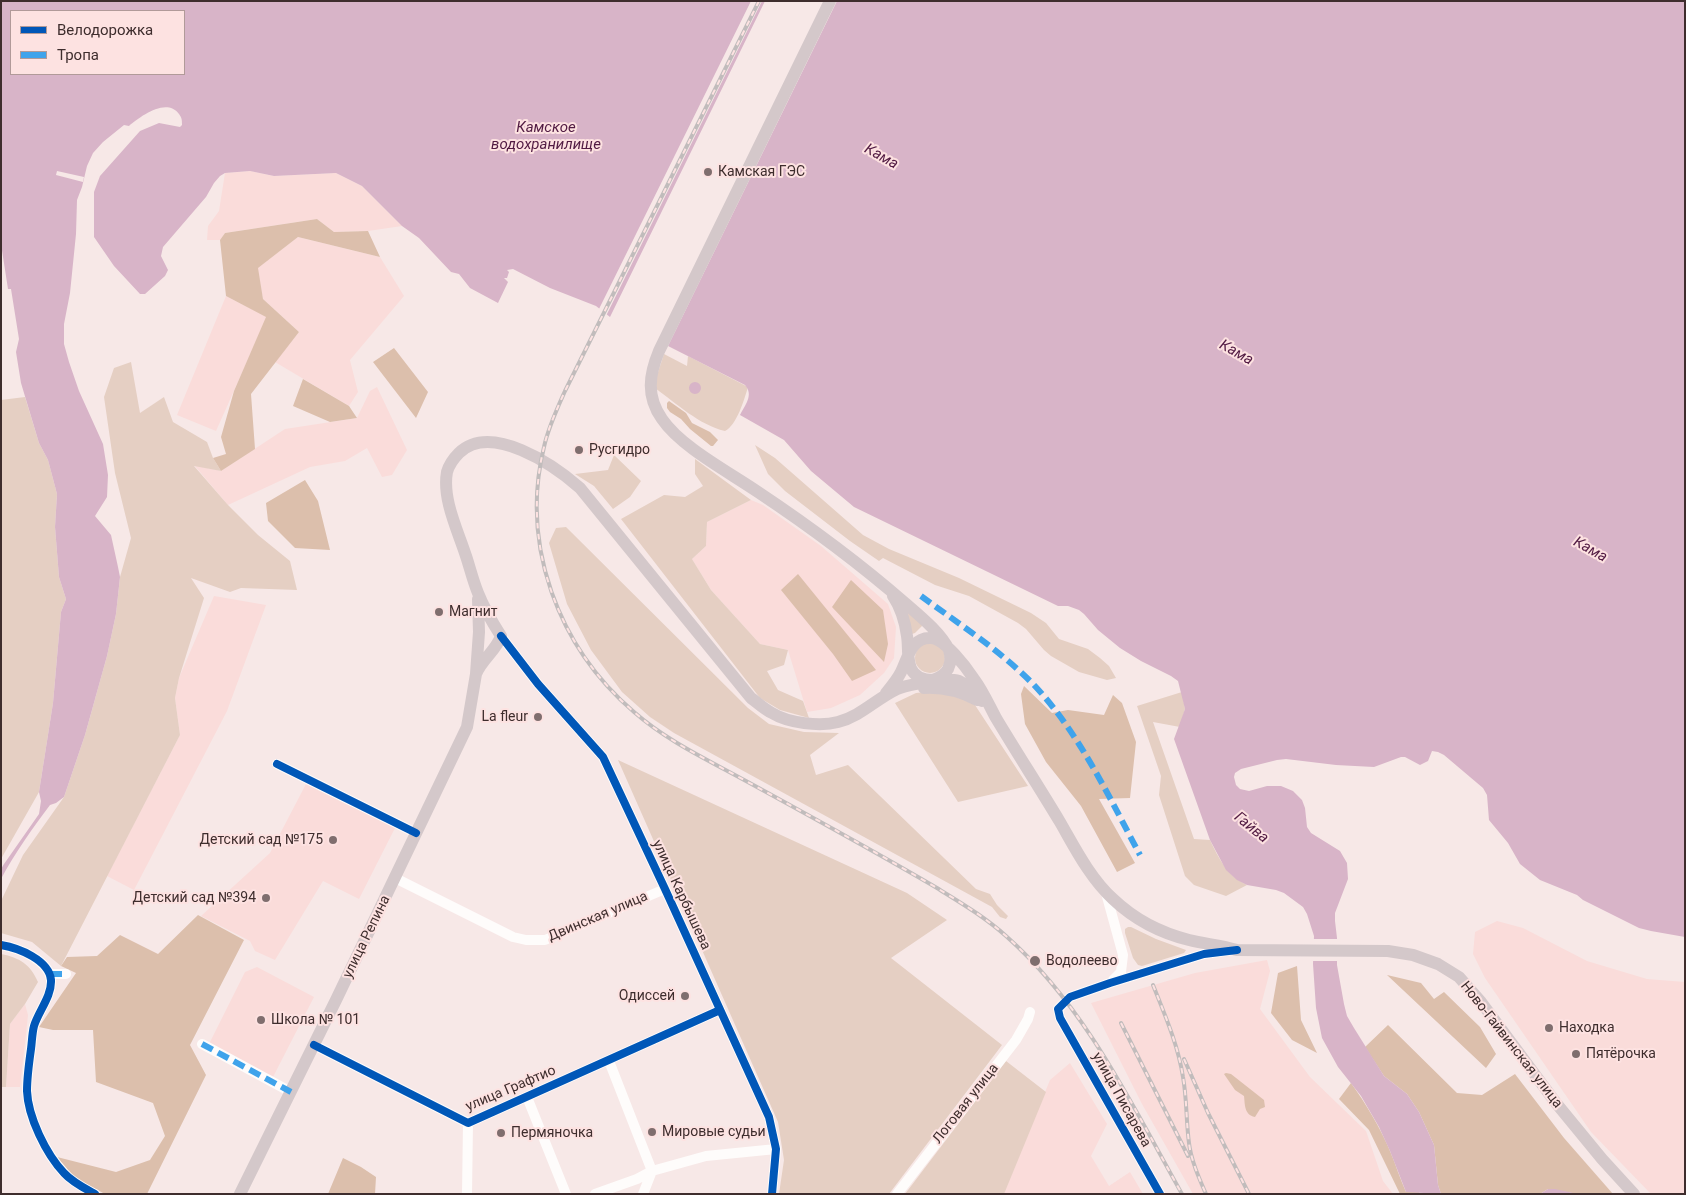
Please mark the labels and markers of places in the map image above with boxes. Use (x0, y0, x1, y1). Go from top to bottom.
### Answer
place label: Камская ГЭС (718, 164, 805, 180)
marker: Камская ГЭС (702, 166, 714, 178)
place label: Русгидро (589, 442, 650, 458)
marker: Русгидро (573, 444, 585, 456)
place label: Магнит (449, 604, 498, 620)
marker: Магнит (433, 606, 445, 618)
place label: La fleur (482, 709, 528, 725)
marker: La fleur (532, 711, 544, 723)
place label: Детский сад №175 (200, 832, 323, 848)
marker: Детский сад №175 (327, 834, 339, 846)
place label: Детский сад №394 (133, 890, 256, 906)
marker: Детский сад №394 (260, 892, 272, 904)
place label: Водолеево (1046, 953, 1117, 969)
marker: Водолеево (1028, 954, 1042, 968)
place label: Одиссей (619, 988, 675, 1004)
marker: Одиссей (679, 990, 691, 1002)
place label: Школа № 101 (271, 1012, 360, 1028)
marker: Школа № 101 (255, 1014, 267, 1026)
place label: Находка (1559, 1020, 1615, 1036)
marker: Находка (1543, 1022, 1555, 1034)
place label: Пятёрочка (1586, 1046, 1656, 1062)
marker: Пятёрочка (1570, 1048, 1582, 1060)
place label: Мировые судьи (662, 1124, 766, 1140)
place label: Пермяночка (511, 1125, 593, 1141)
marker: Мировые судьи (646, 1126, 658, 1138)
marker: Пермяночка (495, 1127, 507, 1139)

